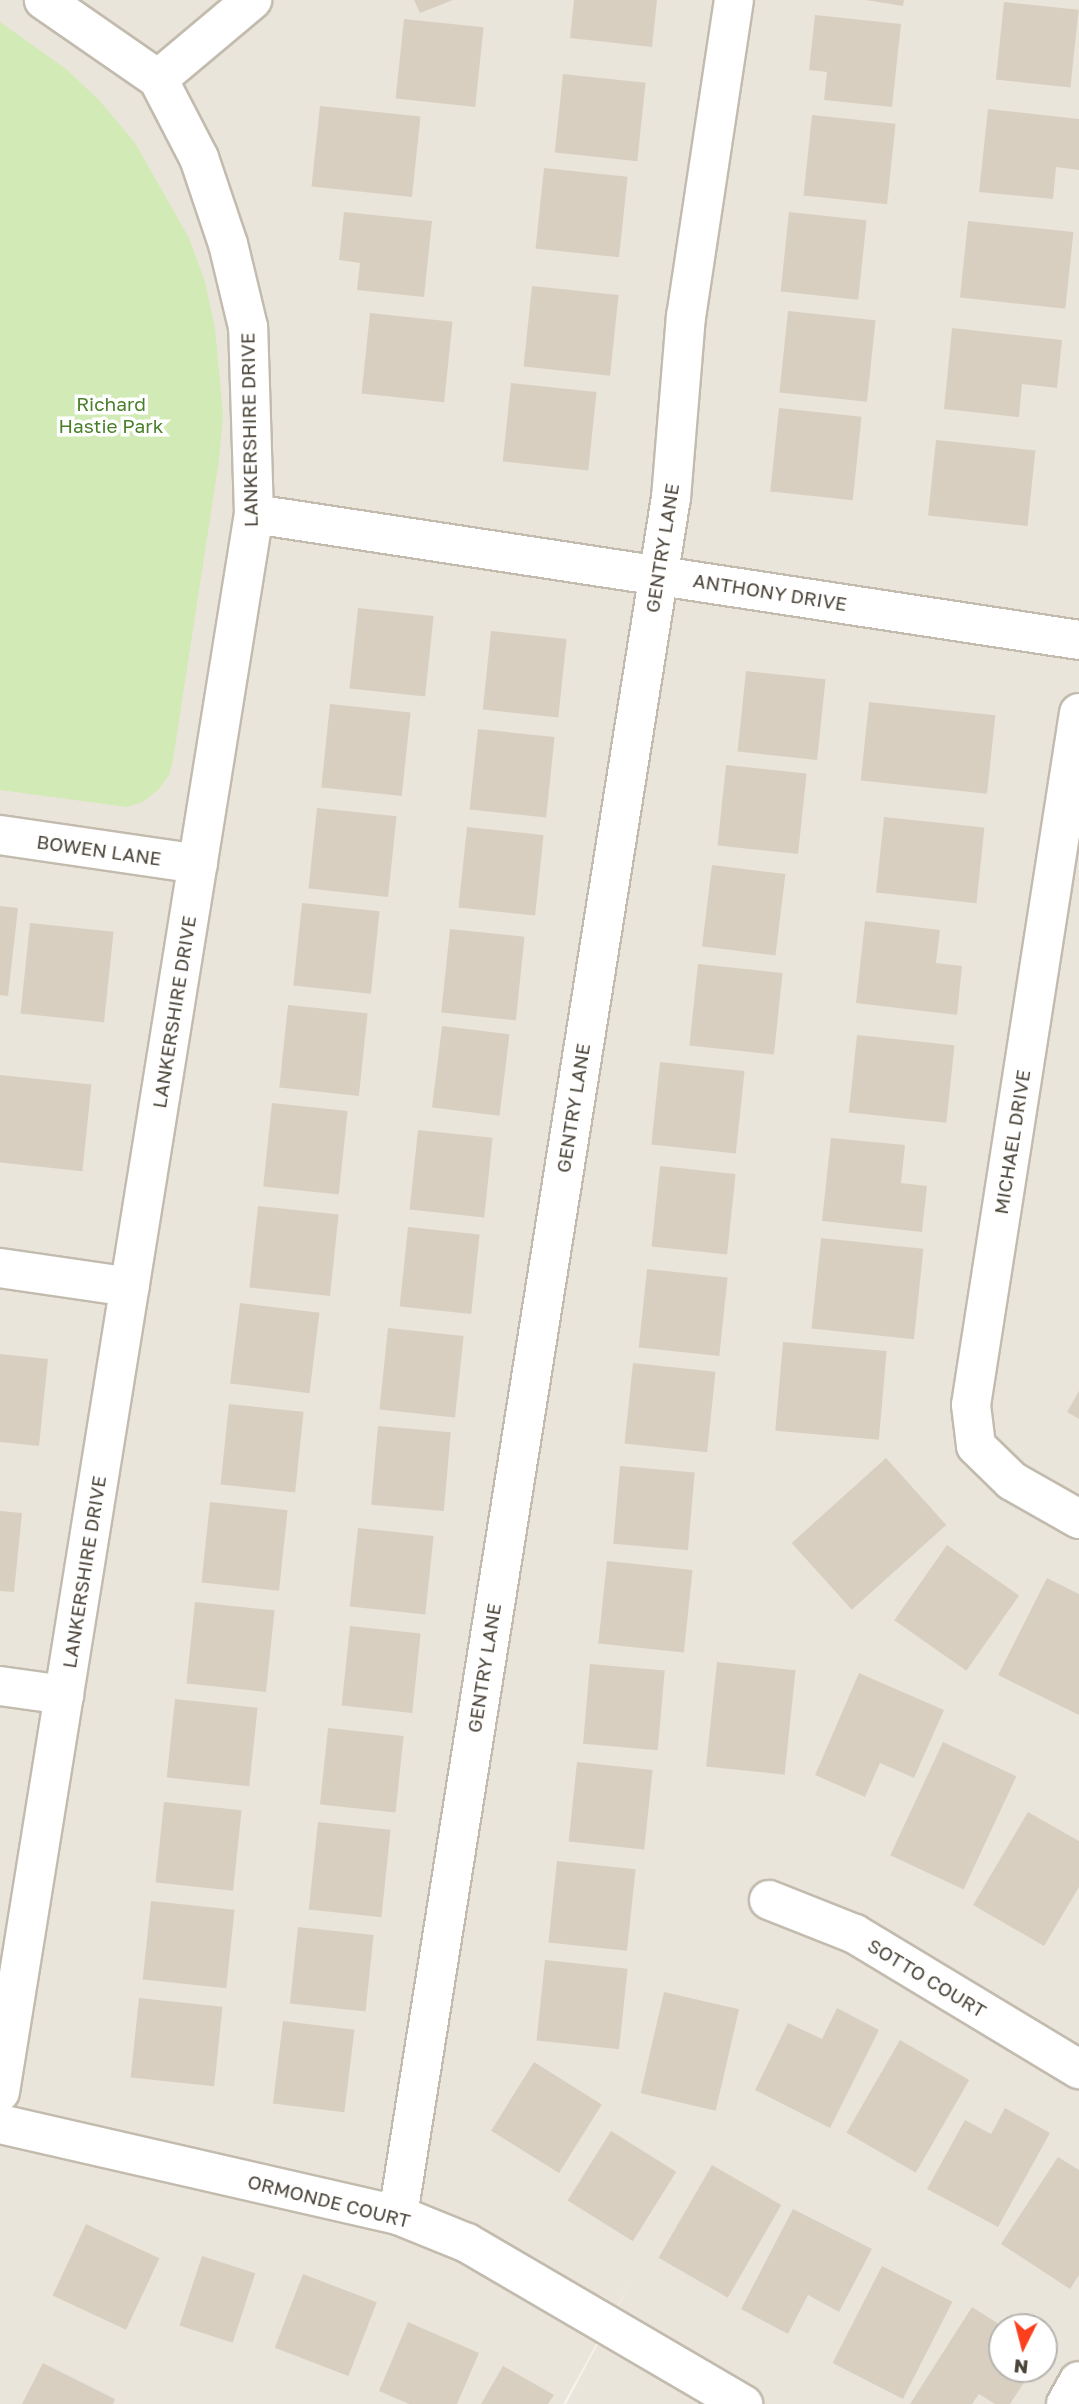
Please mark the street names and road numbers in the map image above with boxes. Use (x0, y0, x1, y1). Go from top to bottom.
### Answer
street label: LANKERSHIRE DRIVE (236, 333, 262, 527)
street label: GENTRY LANE (641, 482, 683, 614)
street label: ANTHONY DRIVE (692, 569, 848, 615)
street label: BOWEN LANE (35, 830, 163, 870)
street label: LANKERSHIRE DRIVE (148, 914, 200, 1110)
street label: GENTRY LANE (552, 1042, 594, 1174)
street label: MICHAEL DRIVE (989, 1068, 1035, 1216)
street label: LANKERSHIRE DRIVE (58, 1474, 110, 1670)
street label: GENTRY LANE (463, 1602, 505, 1734)
street label: SOTTO COURT (864, 1934, 990, 2022)
street label: ORMONDE COURT (245, 2170, 413, 2232)

